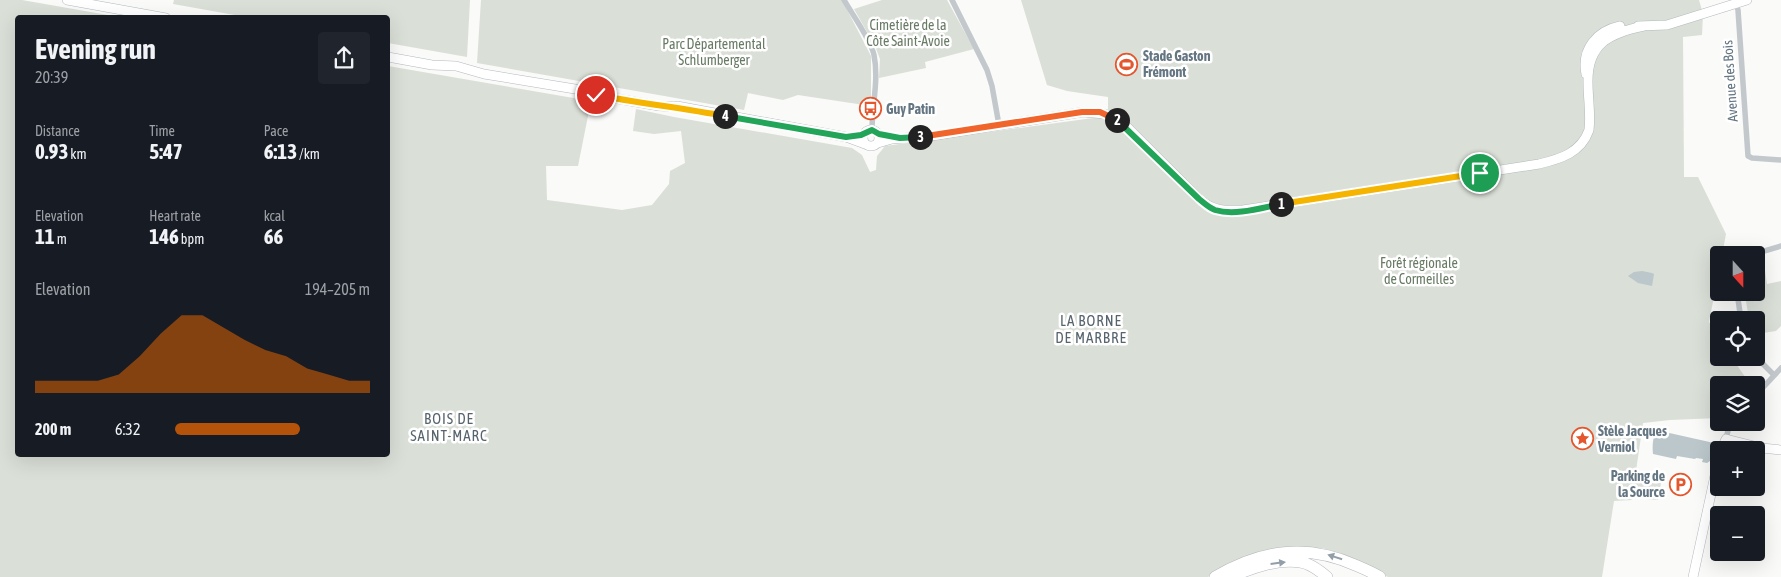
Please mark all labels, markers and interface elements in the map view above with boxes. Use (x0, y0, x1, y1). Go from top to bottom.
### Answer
park label: Cimetière de la Côte Saint-Avoie (866, 17, 950, 49)
button: share (318, 32, 370, 84)
text: Evening run (35, 33, 156, 65)
park label: Parc Départemental Schlumberger (662, 36, 766, 68)
street label: Avenue des Bois (1719, 40, 1741, 122)
place label: Stade Gaston Frémont (1143, 48, 1211, 80)
sports icon: Stade Gaston Frémont (1115, 52, 1139, 76)
text: 20:39 (35, 68, 68, 86)
pin (575, 74, 617, 116)
icon: check (582, 81, 610, 109)
bus stop icon: Guy Patin (858, 97, 882, 121)
place label: Guy Patin (886, 101, 935, 117)
pin: 4 (712, 104, 738, 128)
text: 4 (722, 108, 729, 124)
pin: 2 (1104, 108, 1130, 132)
text: 2 (1114, 112, 1121, 128)
text: Distance (35, 123, 80, 139)
text: Time (149, 123, 175, 139)
text: Pace (264, 123, 288, 139)
pin: 3 (908, 124, 932, 150)
text: 3 (917, 129, 924, 145)
text: 0.93 (35, 139, 68, 163)
text: 5:47 (149, 139, 183, 163)
text: 6:13 (264, 139, 297, 163)
text: km (68, 146, 87, 162)
text: /km (297, 146, 320, 162)
pin (1459, 152, 1501, 194)
icon: arrive (1466, 159, 1494, 187)
pin: 1 (1268, 192, 1294, 216)
text: 1 (1278, 196, 1285, 212)
text: Elevation (35, 208, 84, 224)
text: Heart rate (149, 208, 201, 224)
text: kcal (264, 208, 285, 224)
text: 11 (35, 224, 55, 248)
text: 146 (149, 224, 179, 248)
text: 66 (264, 224, 283, 248)
text: m (55, 231, 67, 247)
text: bpm (179, 231, 204, 247)
north arrow (1710, 246, 1765, 301)
map controls (1710, 246, 1765, 561)
park label: Forêt régionale de Cormeilles (1380, 255, 1458, 287)
text: Elevation (35, 280, 90, 298)
text: 194–205 m (305, 280, 370, 298)
button: locate (1710, 311, 1765, 366)
district label: LA BORNE DE MARBRE (1055, 312, 1127, 346)
button: layers (1710, 376, 1765, 431)
district label: BOIS DE SAINT-MARC (410, 410, 488, 444)
text: 200 m (35, 420, 71, 438)
text: 6:32 (115, 420, 140, 438)
place label: Stèle Jacques Verniol (1597, 423, 1667, 455)
place icon: Stèle Jacques Verniol (1570, 427, 1594, 451)
button: + (1710, 441, 1765, 496)
place label: Parking de la Source (1611, 468, 1665, 500)
parking icon: Parking de la Source (1669, 472, 1693, 496)
button: − (1710, 506, 1765, 561)
one-way arrow (1328, 553, 1343, 561)
one-way arrow (1271, 559, 1287, 567)

